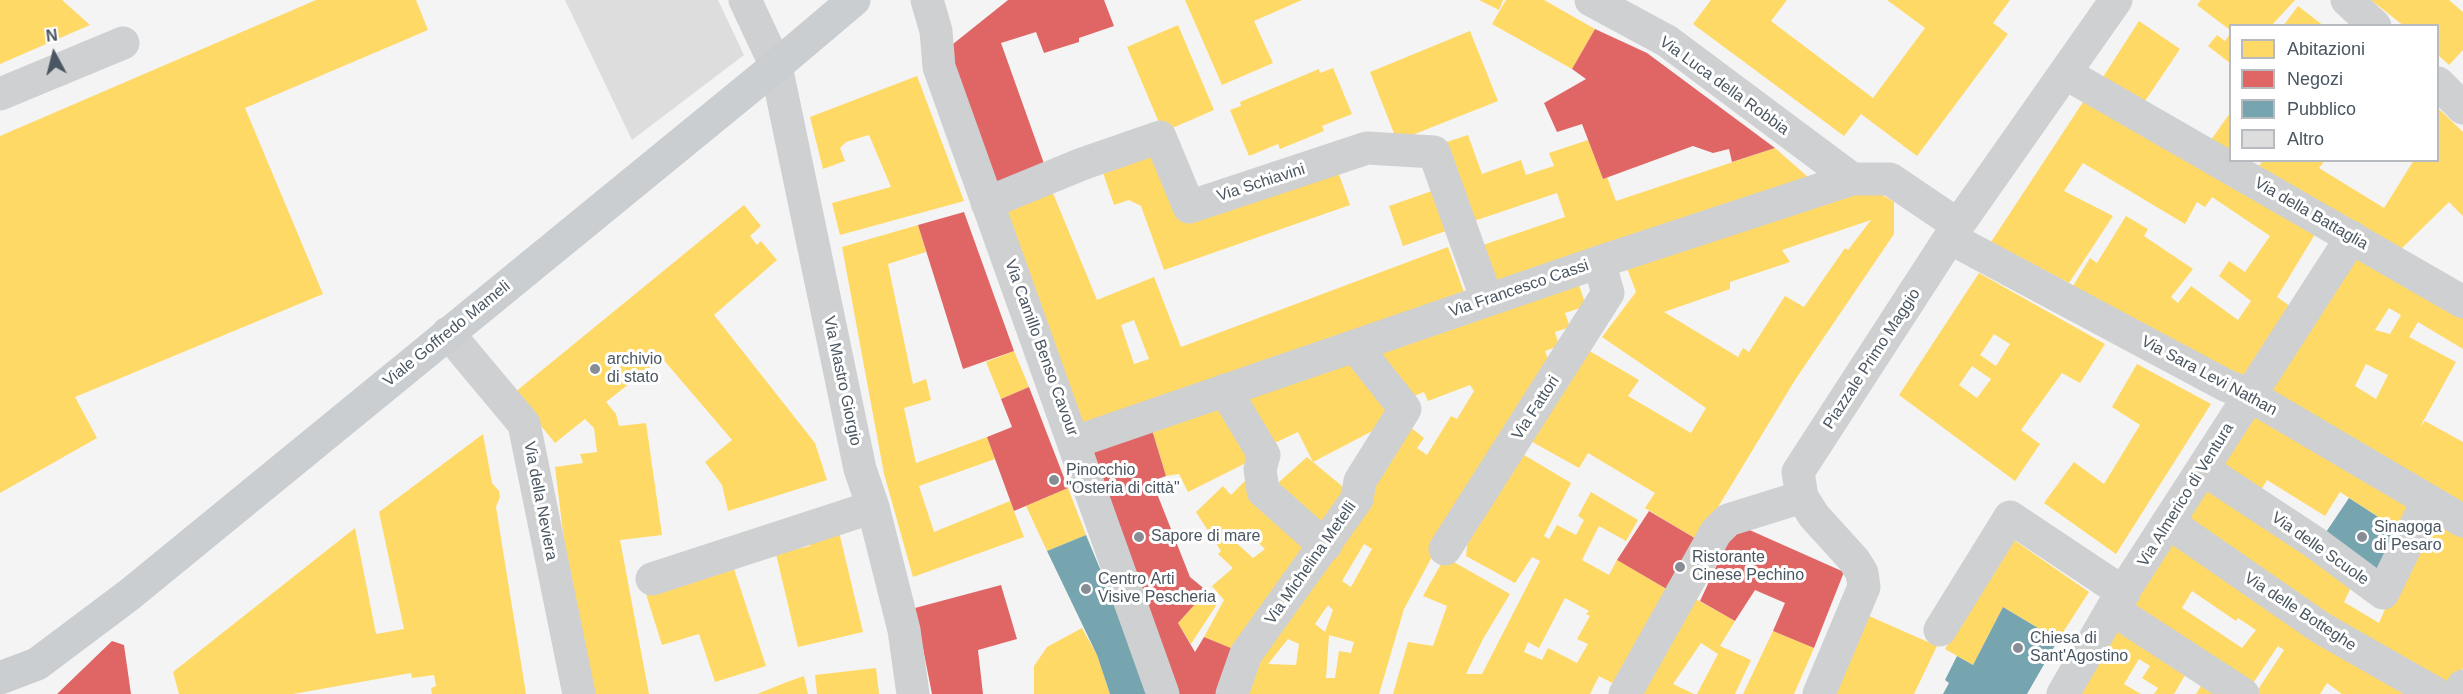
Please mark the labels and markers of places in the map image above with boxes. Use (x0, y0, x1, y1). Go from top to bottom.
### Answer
place label: archivio di stato (607, 350, 662, 388)
marker: archivio di stato (588, 362, 602, 376)
place label: Pinocchio "Osteria di città" (1066, 461, 1180, 499)
marker: Pinocchio "Osteria di città" (1047, 473, 1061, 487)
place label: Sinagoga di Pesaro (2374, 518, 2442, 556)
place label: Sapore di mare (1151, 527, 1260, 547)
marker: Sapore di mare (1132, 530, 1146, 544)
marker: Sinagoga di Pesaro (2355, 530, 2369, 544)
place label: Ristorante Cinese Pechino (1692, 548, 1804, 586)
marker: Ristorante Cinese Pechino (1673, 560, 1687, 574)
place label: Centro Arti Visive Pescheria (1098, 570, 1216, 608)
marker: Centro Arti Visive Pescheria (1079, 582, 1093, 596)
place label: Chiesa di Sant'Agostino (2030, 629, 2128, 667)
marker: Chiesa di Sant'Agostino (2011, 641, 2025, 655)

